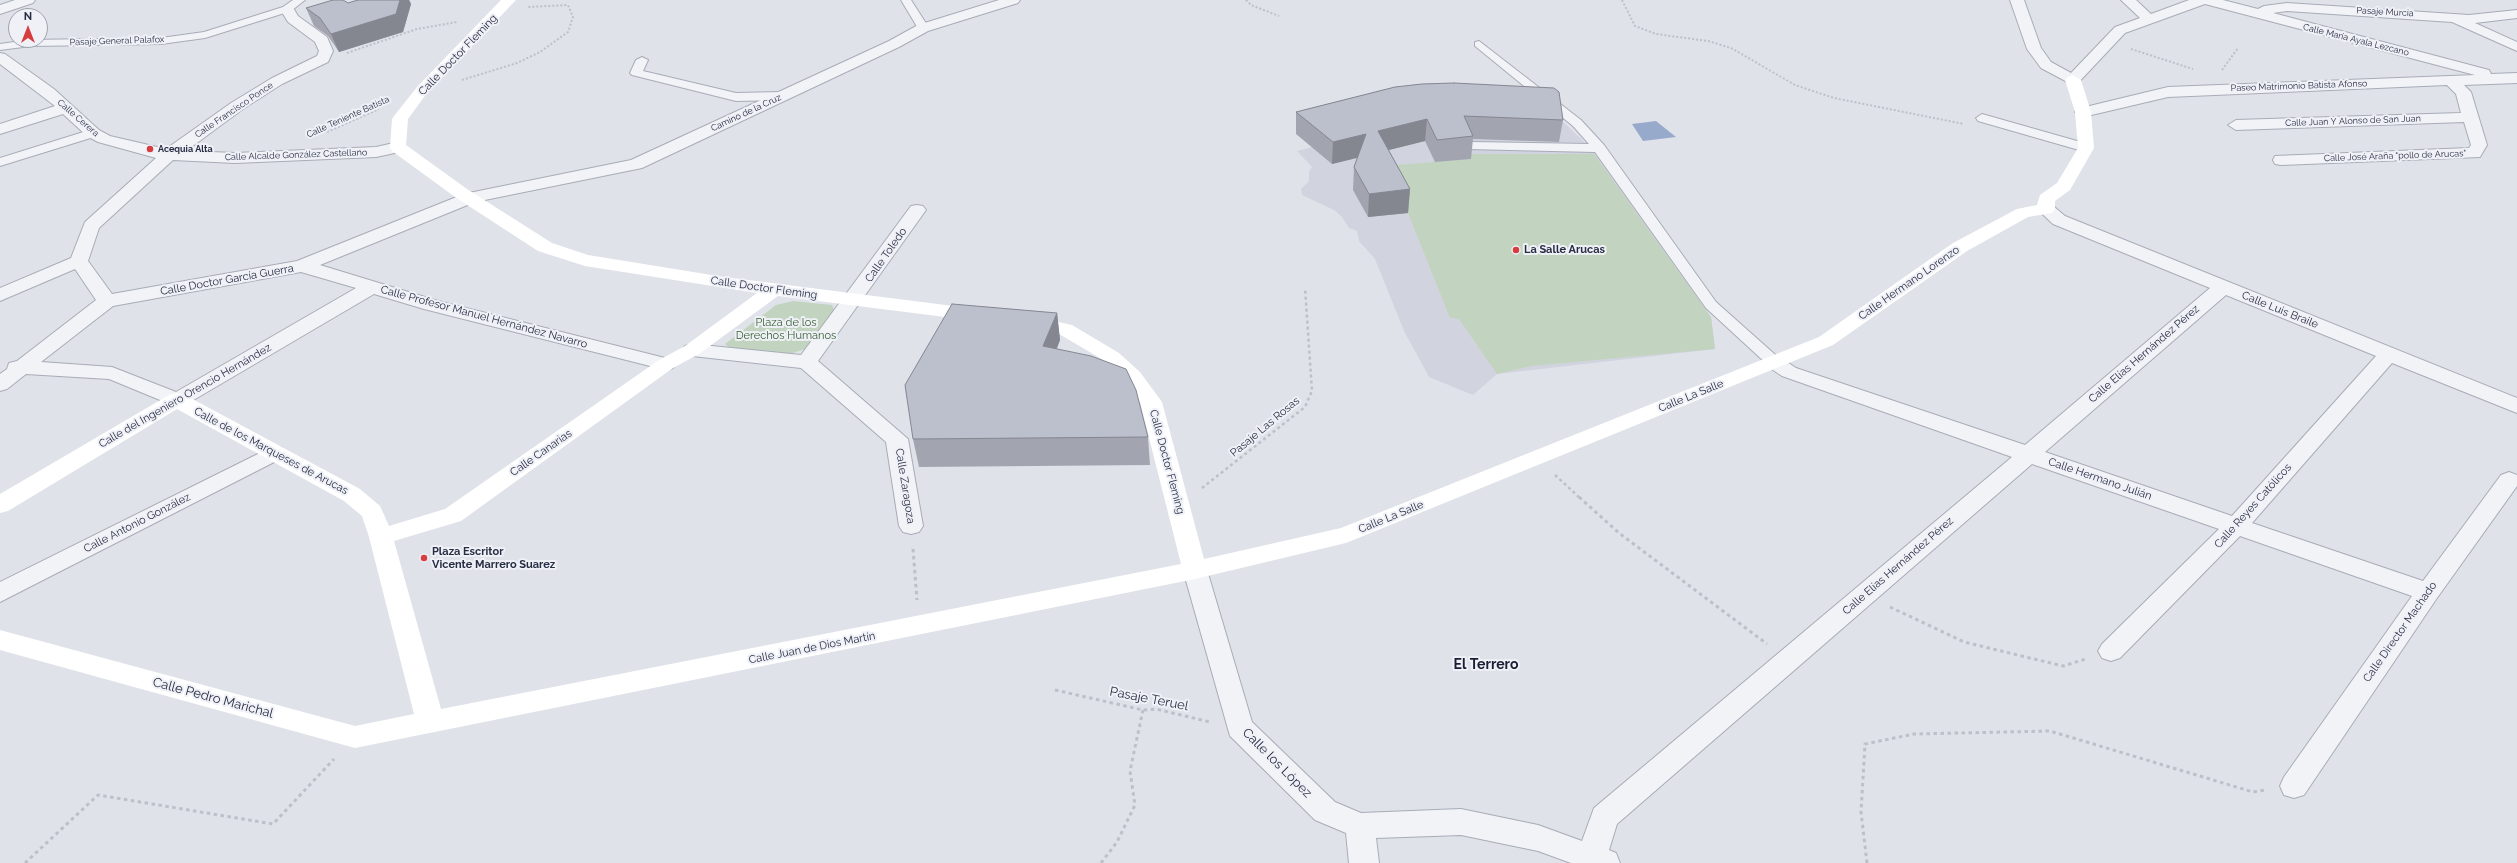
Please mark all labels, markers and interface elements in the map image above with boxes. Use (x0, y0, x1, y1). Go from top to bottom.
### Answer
street label: Pasaje Murcia (2356, 5, 2414, 19)
north arrow (8, 8, 48, 48)
text: N (24, 10, 32, 23)
street label: Calle Doctor Fleming (416, 12, 500, 98)
street label: Calle María Ayala Lezcano (2302, 22, 2410, 58)
street label: Pasaje General Palafox (70, 34, 164, 48)
street label: Paseo Matrimonio Batista Afonso (2231, 78, 2367, 94)
street label: Calle Francisco Ponce (193, 80, 275, 140)
street label: Camino de la Cruz (709, 92, 783, 134)
street label: Calle Teniente Batista (305, 94, 391, 140)
street label: Calle Cerera (55, 97, 101, 139)
street label: Calle Juan Y Alonso de San Juan (2285, 113, 2421, 129)
marker: Acequia Alta (145, 144, 155, 154)
place label: Acequia Alta (158, 144, 213, 154)
street label: Calle Alcalde González Castellano (225, 147, 367, 163)
street label: Calle José Araña "pollo de Arucas" (2324, 148, 2466, 164)
street label: Calle Toledo (862, 225, 910, 285)
place label: La Salle Arucas (1524, 243, 1605, 257)
street label: Calle Hermano Lorenzo (1856, 243, 1962, 323)
marker: La Salle Arucas (1511, 245, 1521, 255)
street label: Calle Doctor García Guerra (159, 262, 295, 298)
street label: Calle Doctor Fleming (710, 274, 818, 302)
street label: Calle Profesor Manuel Hernández Navarro (379, 283, 589, 351)
street label: Calle Luis Braile (2240, 289, 2320, 331)
street label: Calle Elías Hernández Pérez (2086, 302, 2202, 406)
park label: Plaza de los Derechos Humanos (736, 316, 836, 342)
street label: Calle del Ingeniero Orencio Hernández (96, 341, 274, 451)
street label: Calle La Salle (1656, 377, 1726, 415)
street label: Pasaje Las Rosas (1228, 394, 1302, 460)
street label: Calle de los Marqueses de Arucas (192, 405, 350, 497)
street label: Calle Doctor Fleming (1147, 408, 1187, 516)
street label: Calle Canarias (508, 427, 574, 479)
street label: Calle Zaragoza (893, 447, 917, 525)
street label: Calle Hermano Julián (2047, 455, 2153, 503)
street label: Calle Reyes Católicos (2212, 461, 2294, 551)
street label: Calle Antonio González (81, 490, 193, 556)
street label: Calle La Salle (1356, 498, 1426, 536)
street label: Calle Elías Hernández Pérez (1840, 514, 1956, 618)
place label: Plaza Escritor Vicente Marrero Suarez (432, 545, 555, 571)
marker: Plaza Escritor Vicente Marrero Suarez (419, 553, 429, 563)
street label: Calle Director Machado (2360, 579, 2440, 685)
street label: Calle Juan de Dios Martín (748, 629, 876, 667)
district label: El Terrero (1454, 657, 1518, 673)
street label: Calle Pedro Marichal (151, 674, 275, 722)
street label: Pasaje Teruel (1108, 684, 1190, 714)
street label: Calle los López (1239, 725, 1315, 801)

